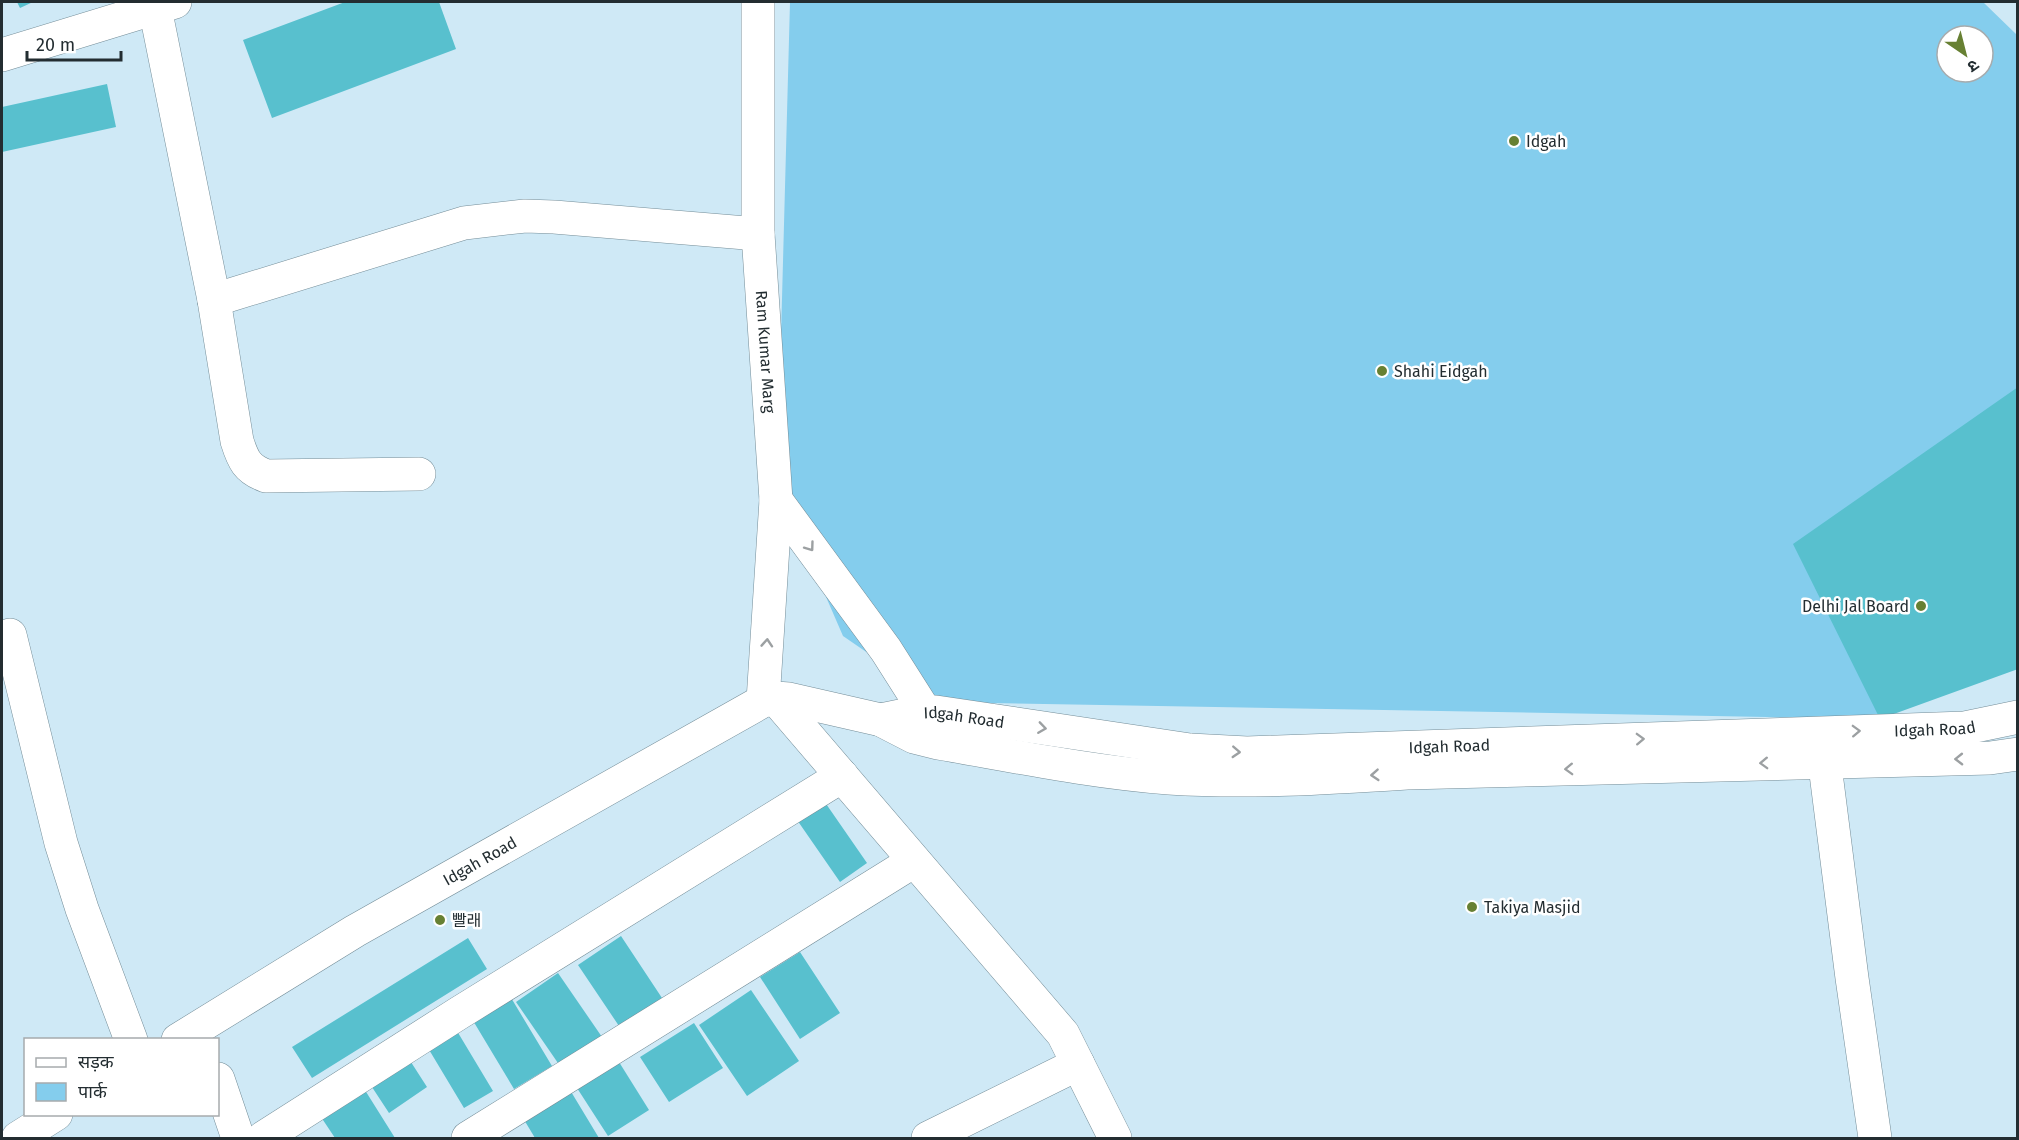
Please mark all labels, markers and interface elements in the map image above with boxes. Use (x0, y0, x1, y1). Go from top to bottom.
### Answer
scale bar (27, 24, 122, 62)
north arrow (1935, 24, 1995, 84)
text: 20 m (36, 34, 75, 56)
text: उ (1964, 55, 1983, 77)
place label: Idgah (1526, 132, 1566, 151)
marker: Idgah (1507, 134, 1521, 148)
street label: Ram Kumar Marg (752, 290, 780, 414)
place label: Shahi Eidgah (1394, 362, 1488, 381)
marker: Shahi Eidgah (1375, 364, 1389, 378)
one-way arrow (803, 541, 814, 552)
place label: Delhi Jal Board (1802, 597, 1909, 616)
marker: Delhi Jal Board (1914, 599, 1928, 613)
one-way arrow (760, 638, 773, 647)
street label: Idgah Road (923, 702, 1006, 732)
street label: Idgah Road (1894, 717, 1977, 740)
one-way arrow (1038, 721, 1047, 733)
one-way arrow (1852, 725, 1861, 738)
one-way arrow (1636, 732, 1645, 745)
street label: Idgah Road (1408, 735, 1490, 757)
one-way arrow (1231, 746, 1240, 759)
one-way arrow (1955, 753, 1964, 765)
one-way arrow (1760, 757, 1769, 770)
one-way arrow (1565, 762, 1574, 775)
one-way arrow (1370, 769, 1379, 782)
street label: Idgah Road (439, 832, 520, 889)
place label: Takiya Masjid (1484, 898, 1580, 917)
marker: Takiya Masjid (1465, 900, 1479, 914)
place label: 빨래 (452, 911, 481, 930)
marker: 빨래 (433, 913, 447, 927)
legend (24, 1038, 219, 1116)
text: सड़क (78, 1051, 115, 1073)
text: पार्क (78, 1081, 108, 1103)

